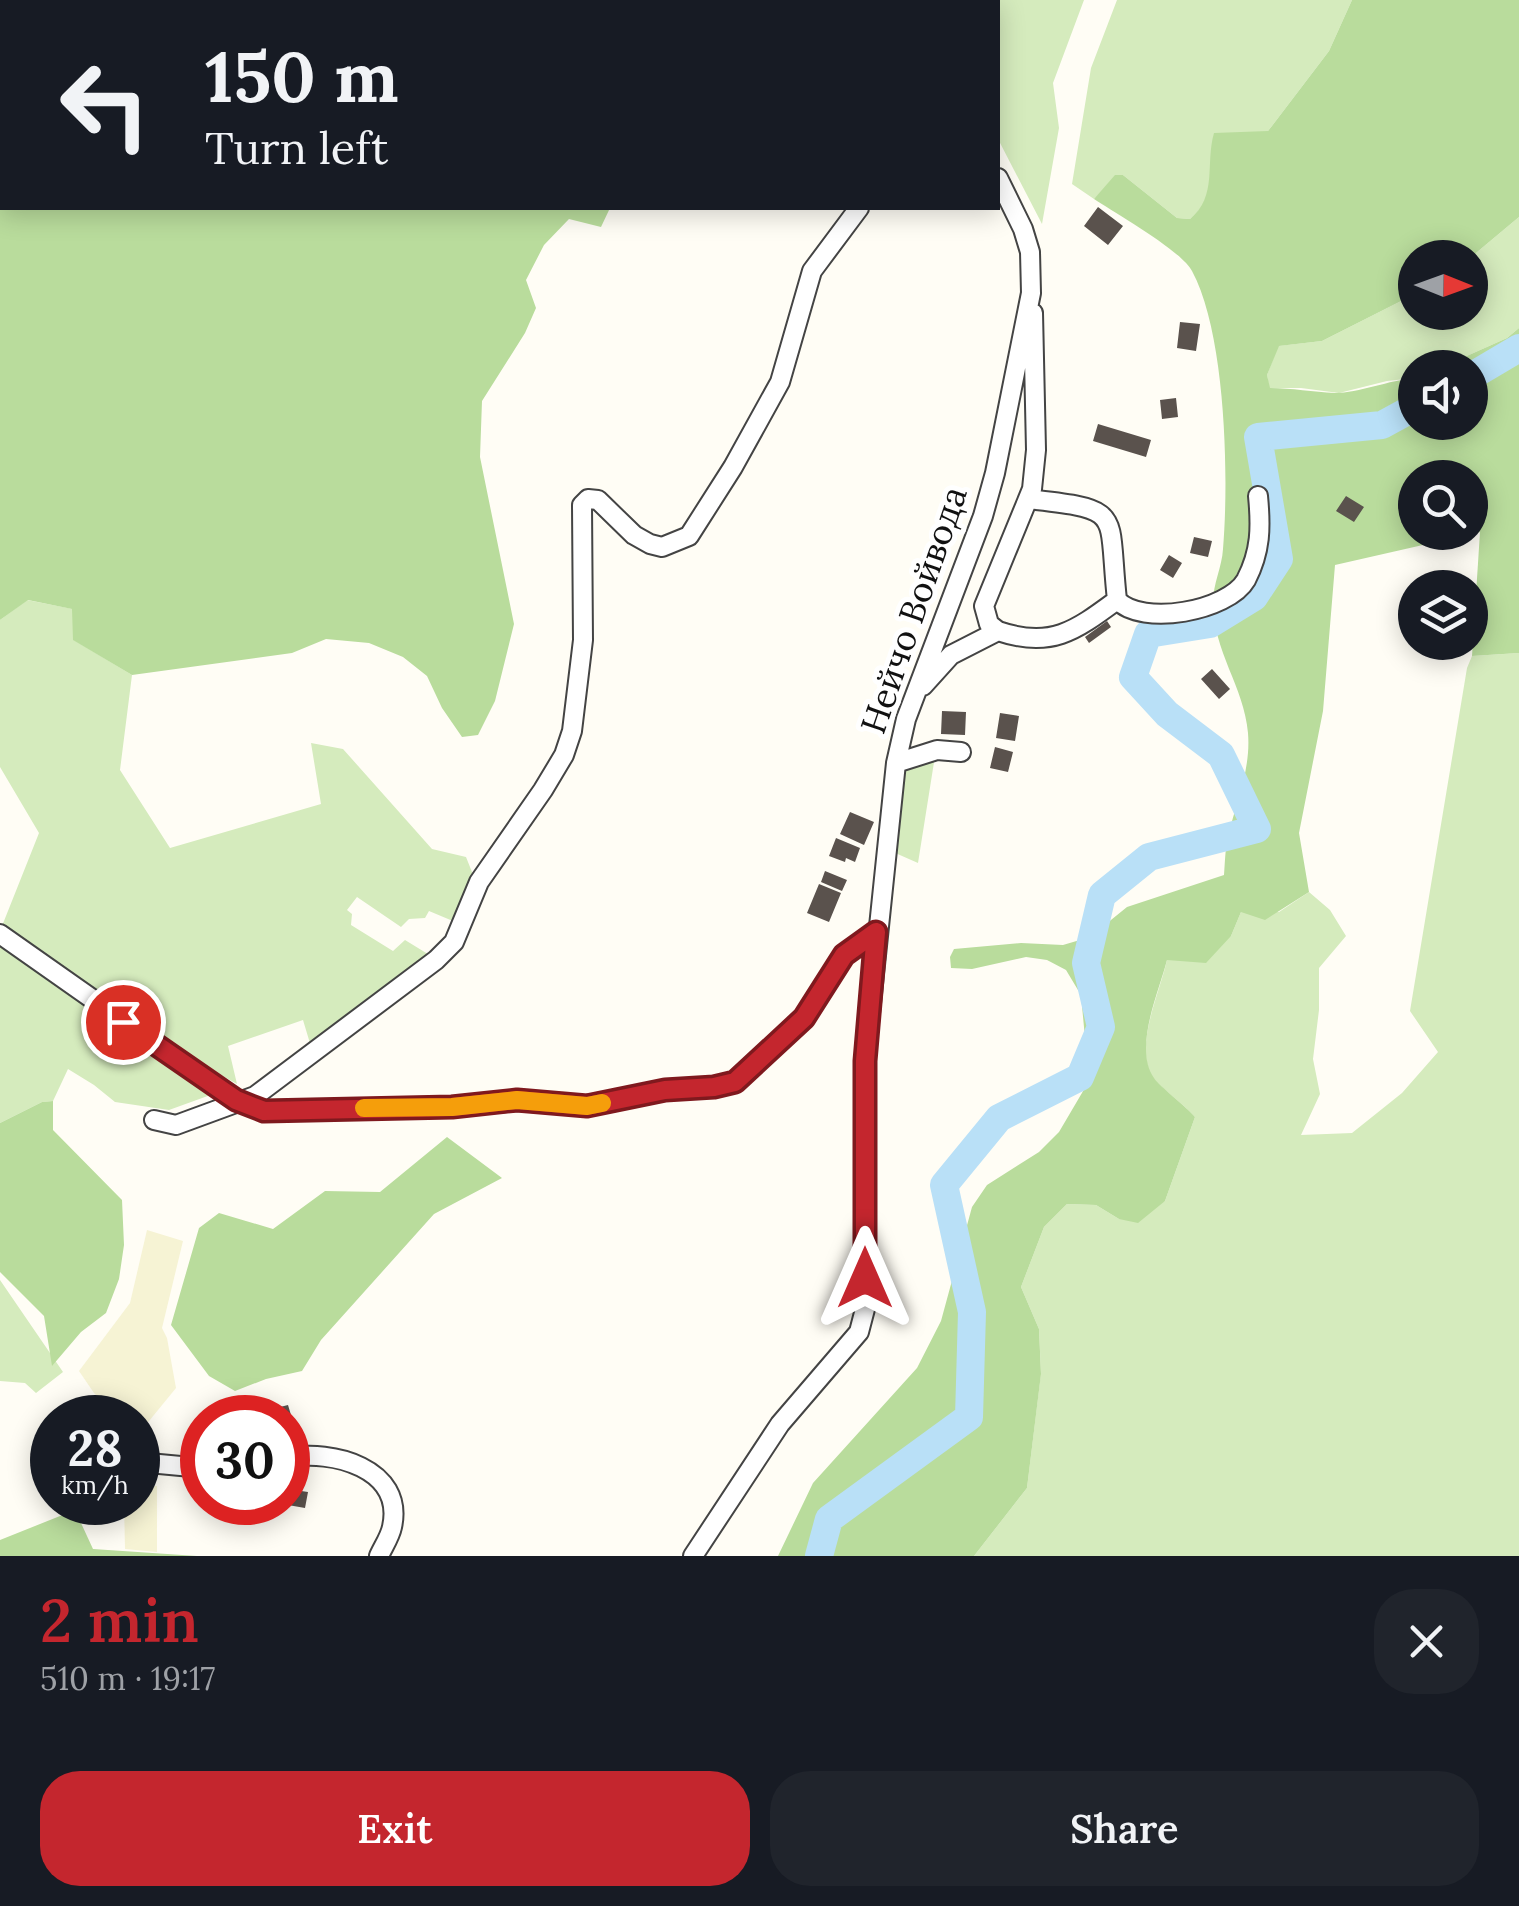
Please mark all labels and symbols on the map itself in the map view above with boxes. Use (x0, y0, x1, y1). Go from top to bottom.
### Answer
north arrow (1398, 240, 1488, 330)
street label: Нейчо Войвода (850, 480, 977, 739)
pin (81, 980, 166, 1065)
position arrow (813, 1226, 917, 1330)
speed limit sign: 30 (180, 1395, 310, 1525)

